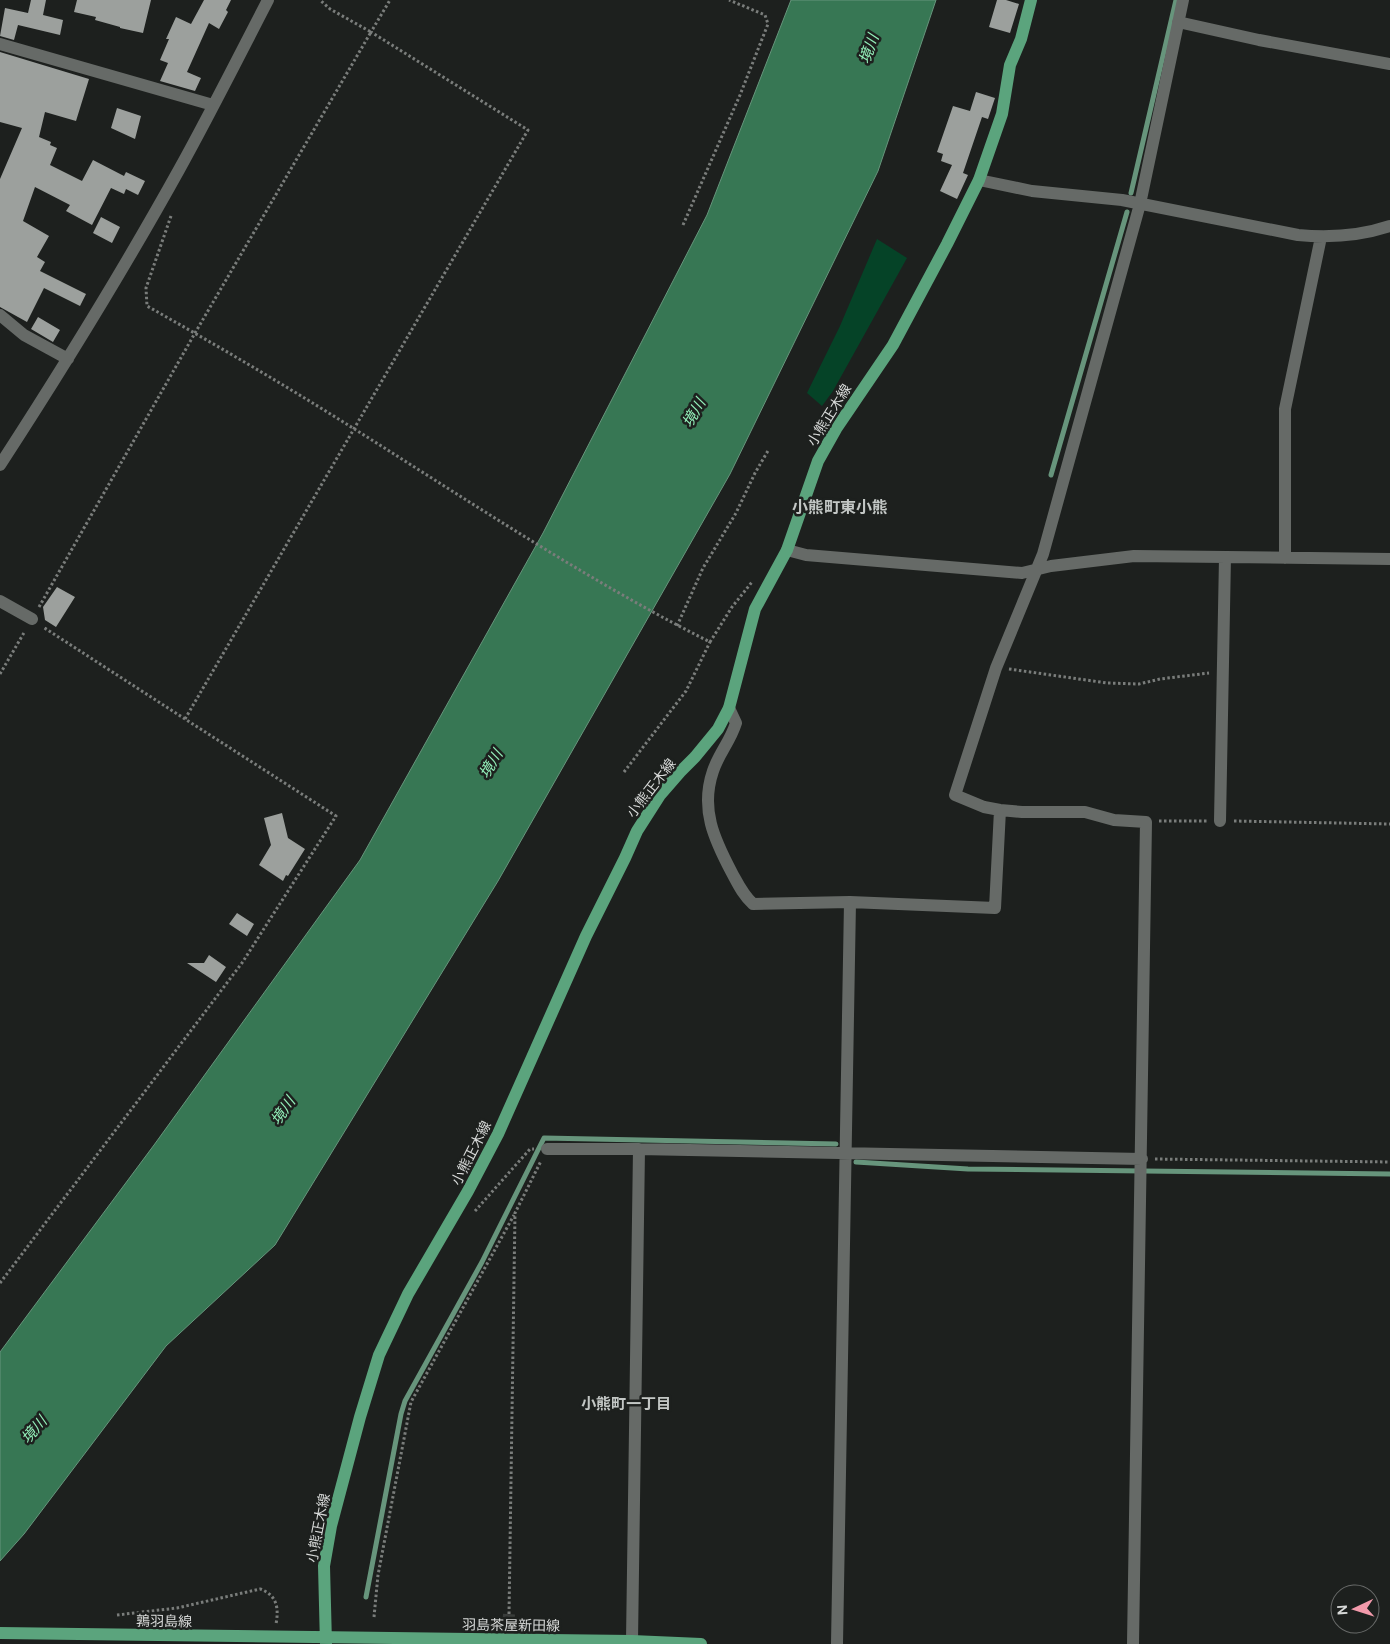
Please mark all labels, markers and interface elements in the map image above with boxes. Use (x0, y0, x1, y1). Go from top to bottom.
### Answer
water label: 境川 (855, 30, 884, 66)
street label: 小熊正木線 (803, 381, 855, 449)
water label: 境川 (678, 393, 711, 431)
district label: 小熊町東小熊 (792, 497, 888, 518)
water label: 境川 (475, 744, 508, 782)
street label: 小熊正木線 (622, 755, 680, 821)
water label: 境川 (266, 1091, 301, 1129)
street label: 小熊正木線 (447, 1118, 495, 1188)
district label: 小熊町一丁目 (581, 1394, 671, 1414)
water label: 境川 (17, 1411, 53, 1448)
street label: 小熊正木線 (302, 1492, 334, 1564)
north arrow (1330, 1584, 1380, 1634)
text: N (1333, 1604, 1351, 1616)
street label: 鶉羽島線 (136, 1612, 192, 1630)
street label: 羽島茶屋新田線 (462, 1615, 560, 1635)

